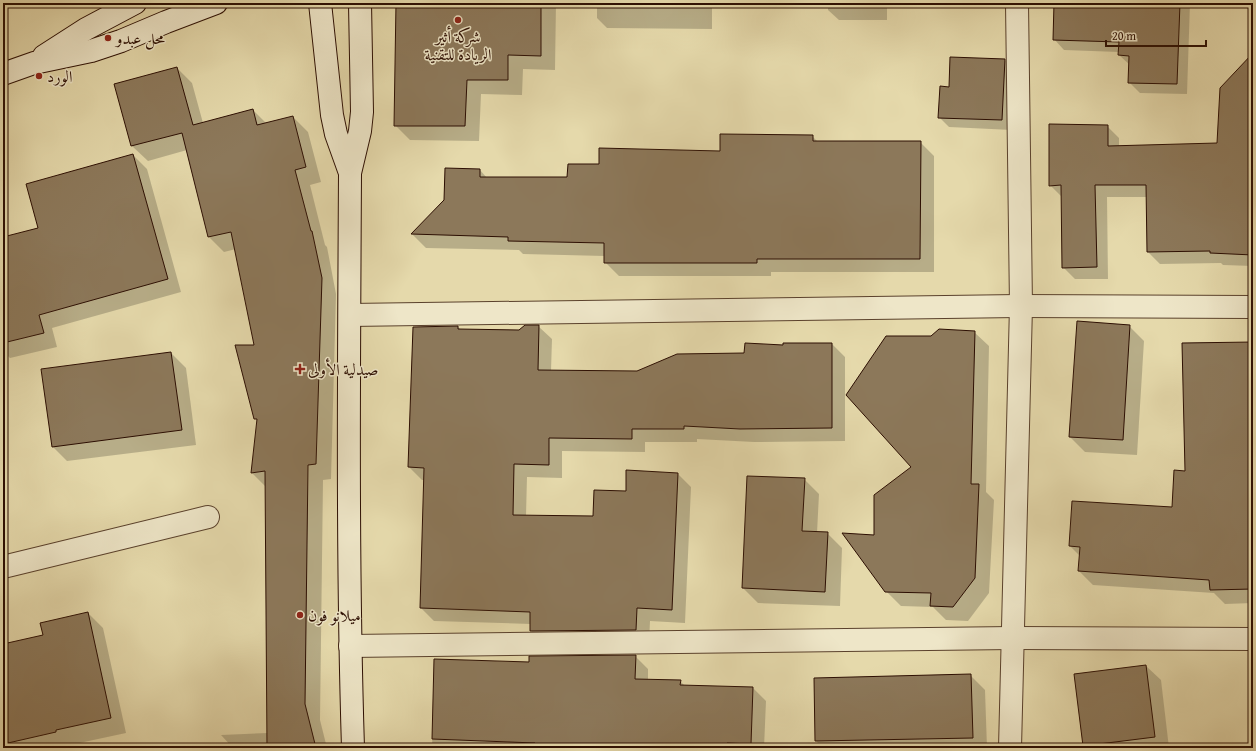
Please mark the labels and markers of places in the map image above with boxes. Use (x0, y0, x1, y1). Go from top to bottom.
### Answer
marker: شركة أثير الريادة للتقنية (453, 15, 463, 25)
place label: شركة أثير الريادة للتقنية (425, 24, 491, 66)
place label: محل عبدو (114, 26, 165, 50)
marker: محل عبدو (103, 33, 113, 43)
place label: الورد (47, 64, 72, 88)
marker: الورد (34, 71, 44, 81)
place label: صيدلية الأولى (308, 357, 379, 381)
marker: صيدلية الأولى (295, 364, 305, 374)
place label: ميلانو فون (308, 603, 361, 627)
marker: ميلانو فون (295, 610, 305, 620)

